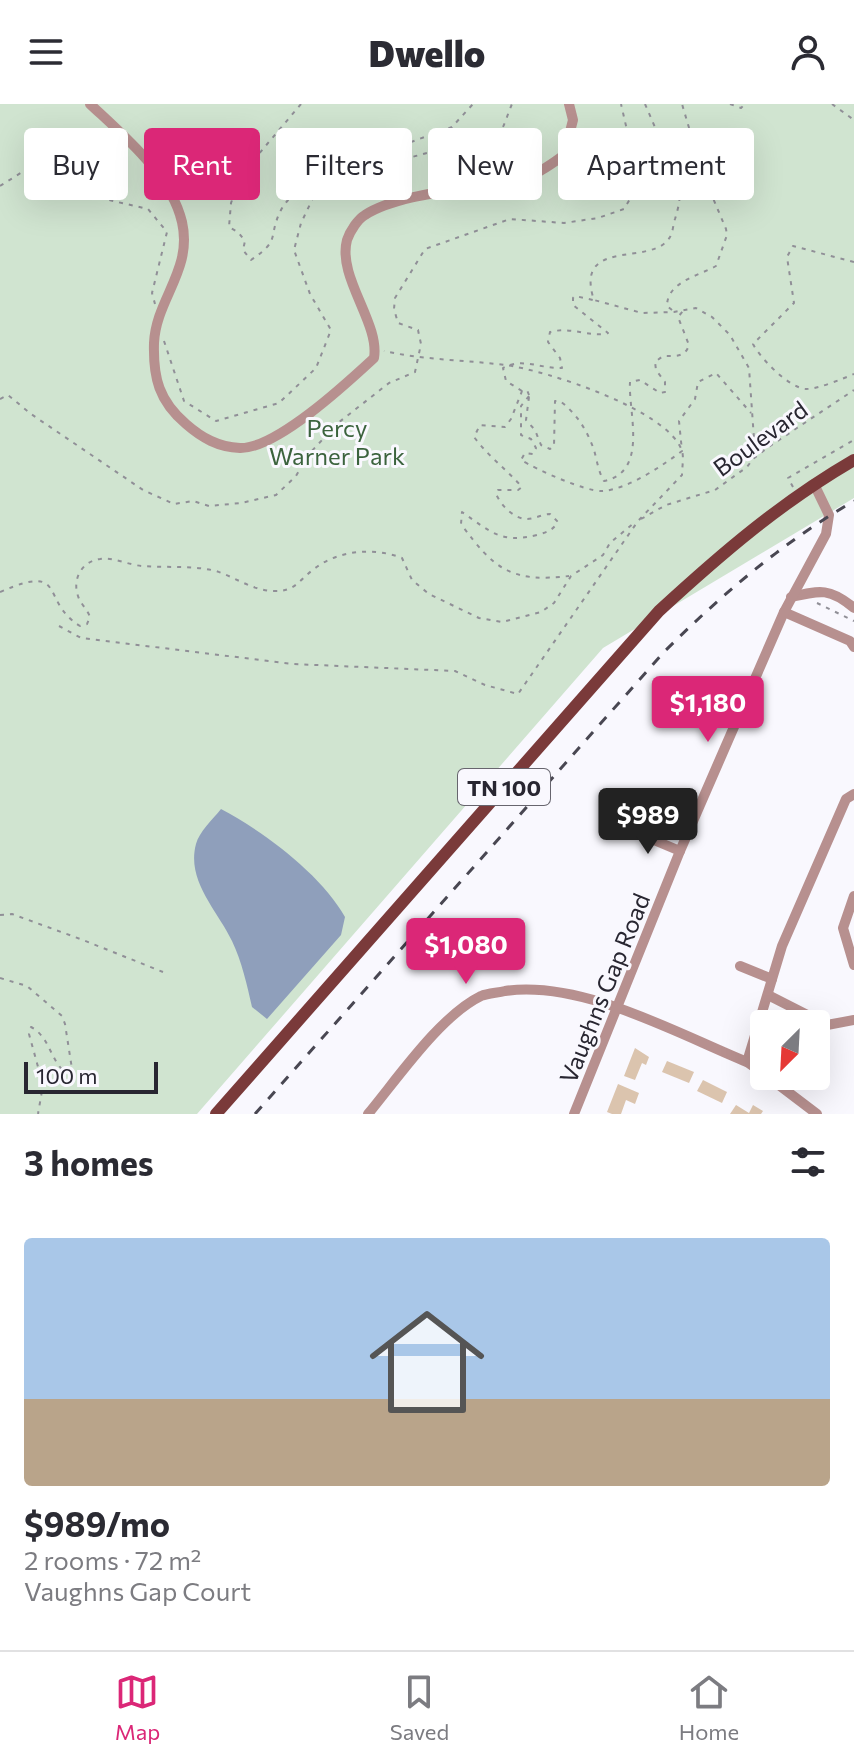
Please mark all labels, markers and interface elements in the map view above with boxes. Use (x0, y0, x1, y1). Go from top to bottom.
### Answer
icon: menu (24, 30, 68, 74)
text: Dwello (369, 30, 485, 74)
icon: person (786, 30, 830, 74)
chip: Buy (24, 128, 128, 200)
chip: Rent (144, 128, 260, 200)
chip: Filters (276, 128, 412, 200)
chip: New (428, 128, 542, 200)
chip: Apartment (558, 128, 754, 200)
street label: Boulevard (707, 394, 813, 482)
park label: Percy Warner Park (269, 413, 405, 470)
pin: $1,180 (643, 676, 773, 744)
text: $1,180 (670, 686, 746, 717)
road number: TN 100 (458, 769, 550, 805)
pin: $989 (601, 788, 695, 856)
text: $989 (616, 798, 680, 829)
street label: Vaughns Gap Road (553, 889, 655, 1087)
pin: $1,080 (401, 918, 531, 986)
text: $1,080 (424, 928, 508, 959)
north arrow (750, 1010, 830, 1090)
map controls (750, 1010, 830, 1090)
scale bar (24, 1058, 158, 1094)
text: 100 m (36, 1062, 98, 1089)
icon: filters (786, 1140, 830, 1184)
text: 3 homes (24, 1141, 154, 1183)
icon: home (355, 1290, 499, 1434)
text: $989/mo (24, 1502, 170, 1544)
text: 2 rooms · 72 m² (24, 1544, 201, 1575)
text: Vaughns Gap Court (24, 1575, 251, 1606)
tab: Map (115, 1670, 160, 1745)
tab: Saved (390, 1670, 449, 1745)
tab: Home (679, 1670, 739, 1745)

